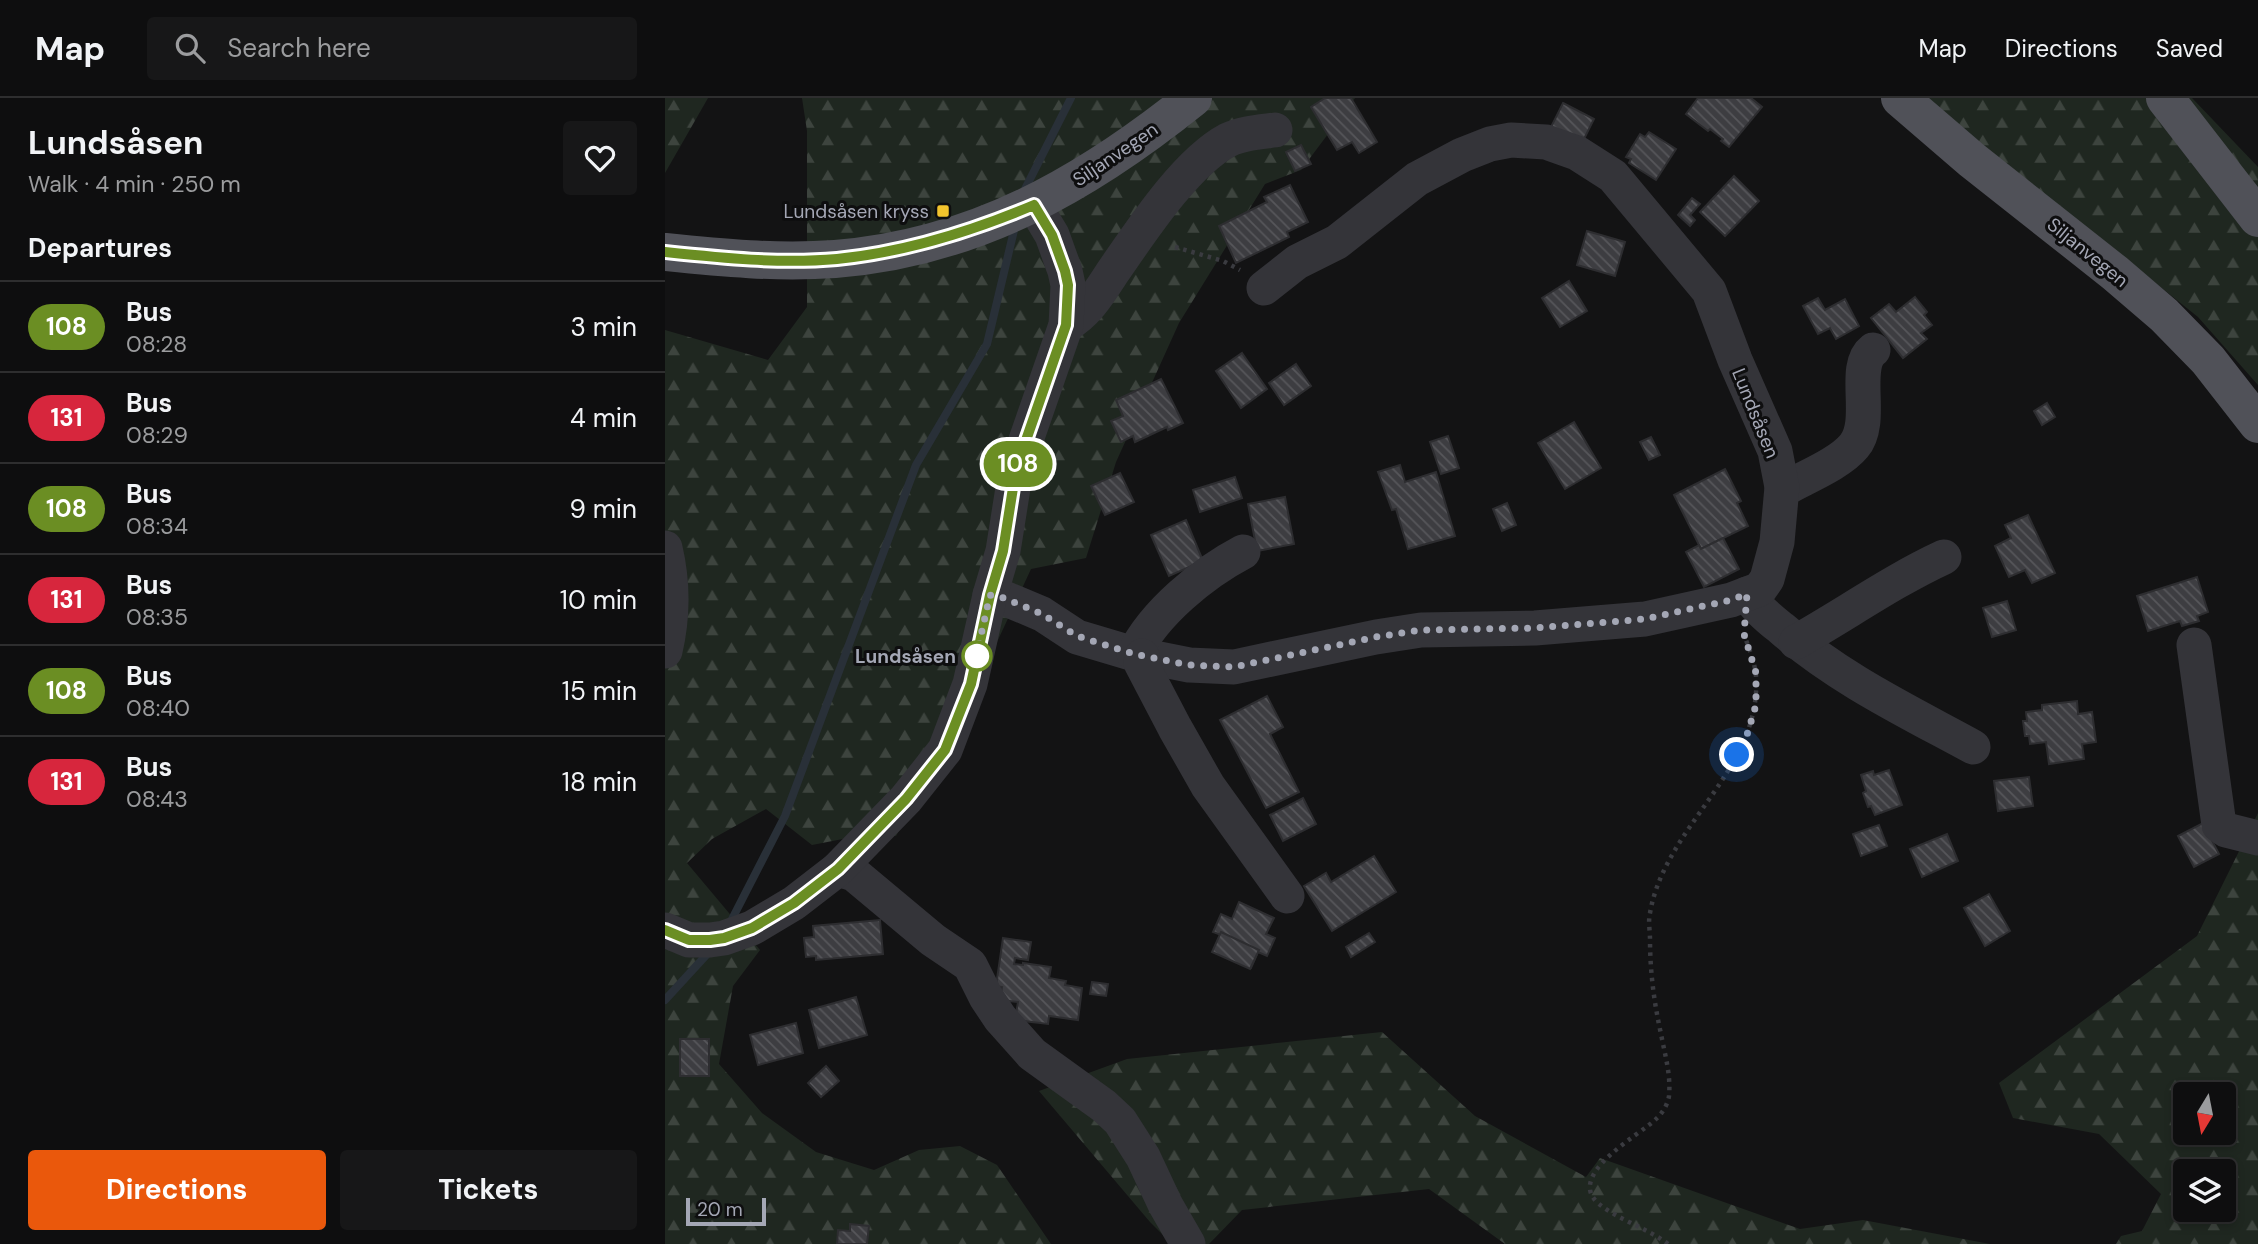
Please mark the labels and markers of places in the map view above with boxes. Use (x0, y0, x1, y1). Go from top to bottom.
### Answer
place label: Lundsåsen kryss (783, 199, 929, 224)
marker: Lundsåsen kryss (935, 203, 951, 219)
marker: Lundsåsen (962, 641, 992, 671)
place label: Lundsåsen (855, 644, 956, 669)

